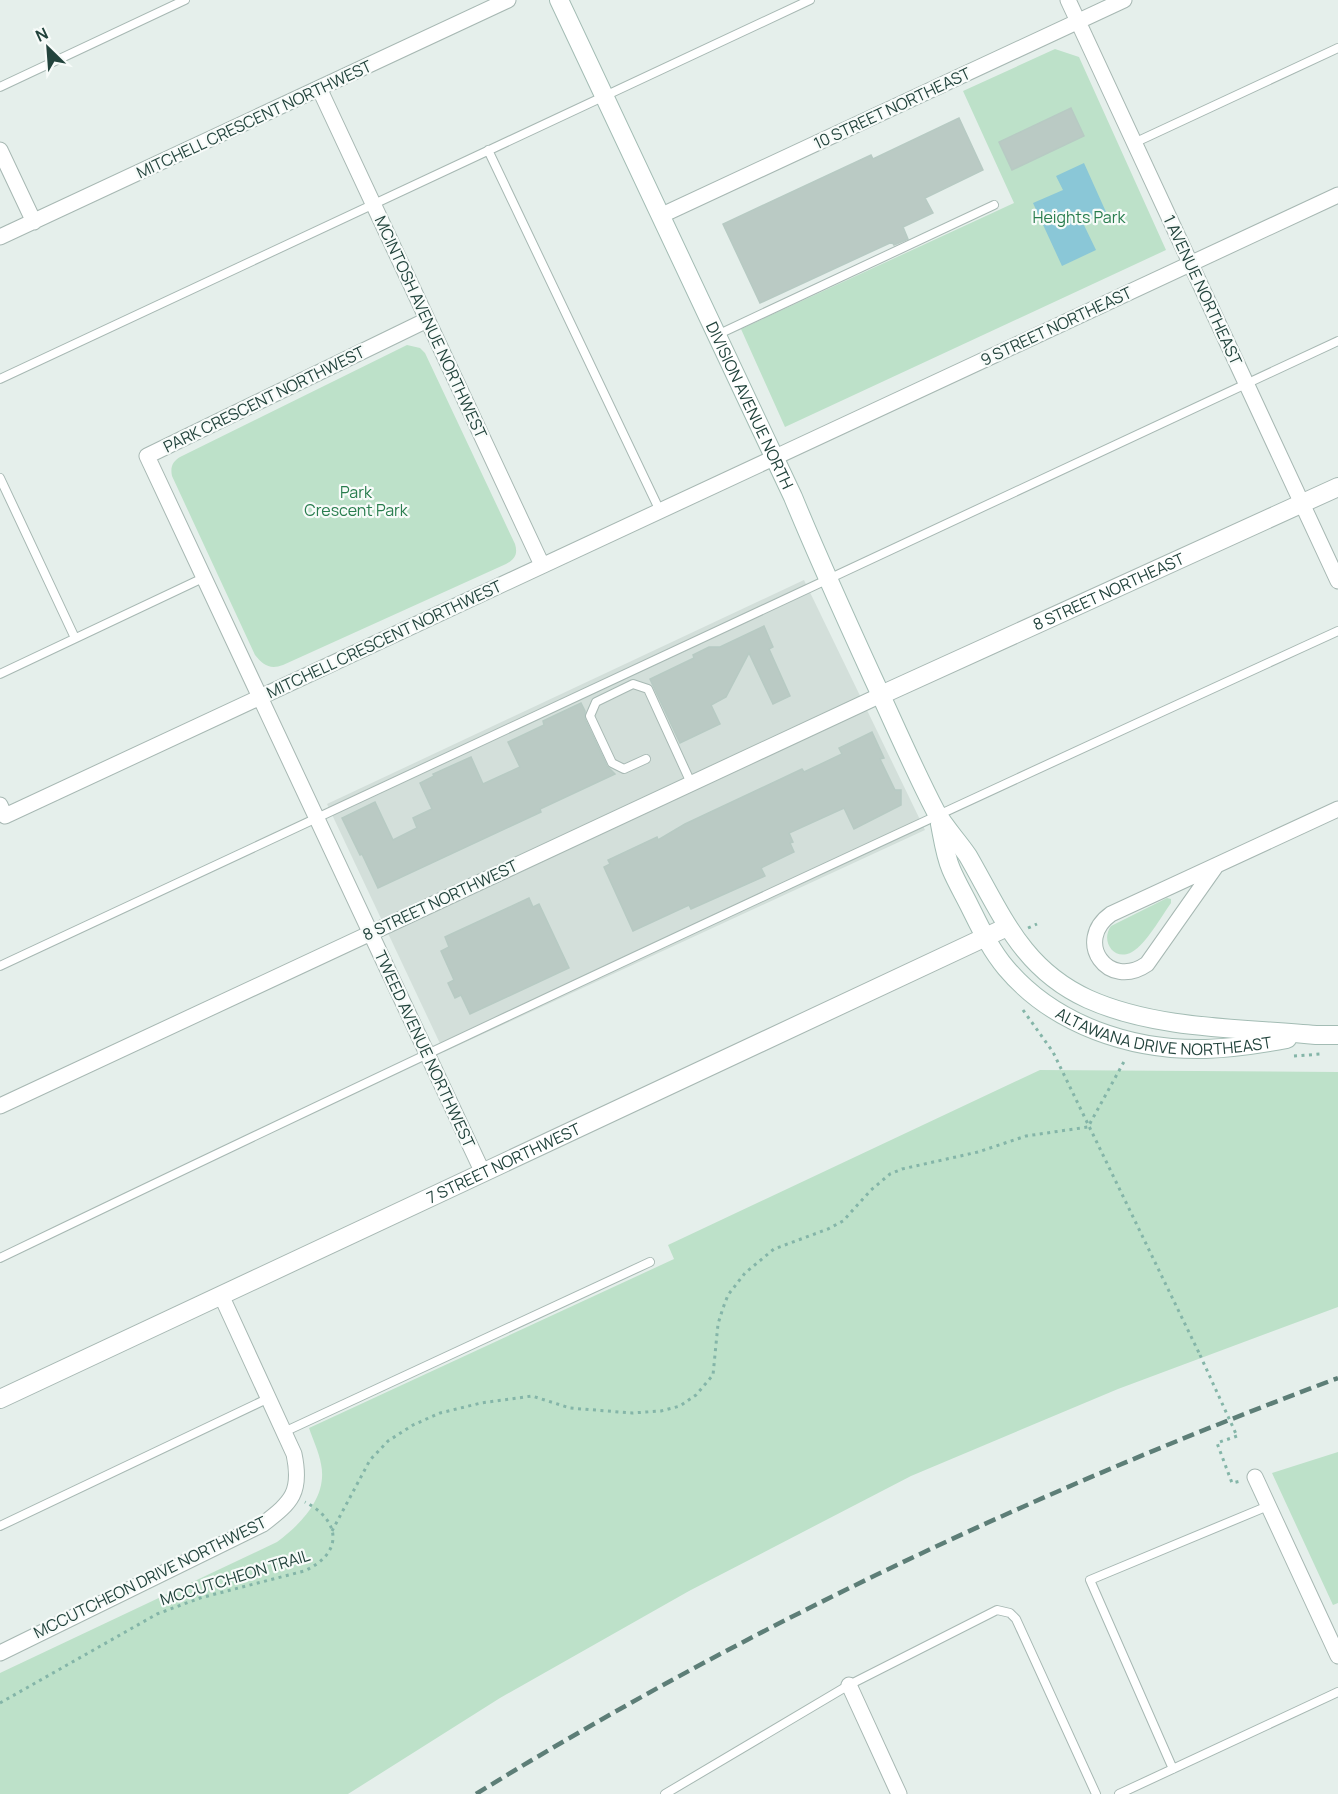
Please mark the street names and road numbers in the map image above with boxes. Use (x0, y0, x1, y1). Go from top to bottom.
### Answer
street label: MITCHELL CRESCENT NORTHWEST (133, 55, 376, 183)
street label: 10 STREET NORTHEAST (810, 62, 974, 154)
street label: 1 AVENUE NORTHEAST (1159, 211, 1248, 369)
street label: MCINTOSH AVENUE NORTHWEST (370, 212, 493, 442)
street label: 9 STREET NORTHEAST (977, 281, 1136, 371)
street label: DIVISION AVENUE NORTH (701, 318, 799, 493)
street label: PARK CRESCENT NORTHWEST (160, 340, 369, 457)
street label: 8 STREET NORTHEAST (1029, 547, 1188, 635)
street label: MITCHELL CRESCENT NORTHWEST (263, 575, 506, 703)
street label: 8 STREET NORTHWEST (359, 854, 521, 946)
street label: TWEED AVENUE NORTHWEST (370, 947, 481, 1152)
street label: ALTAWANA DRIVE NORTHEAST (1052, 1002, 1274, 1060)
street label: 7 STREET NORTHWEST (423, 1117, 584, 1209)
street label: MCCUTCHEON DRIVE NORTHWEST (30, 1511, 271, 1643)
street label: MCCUTCHEON TRAIL (157, 1544, 313, 1610)

